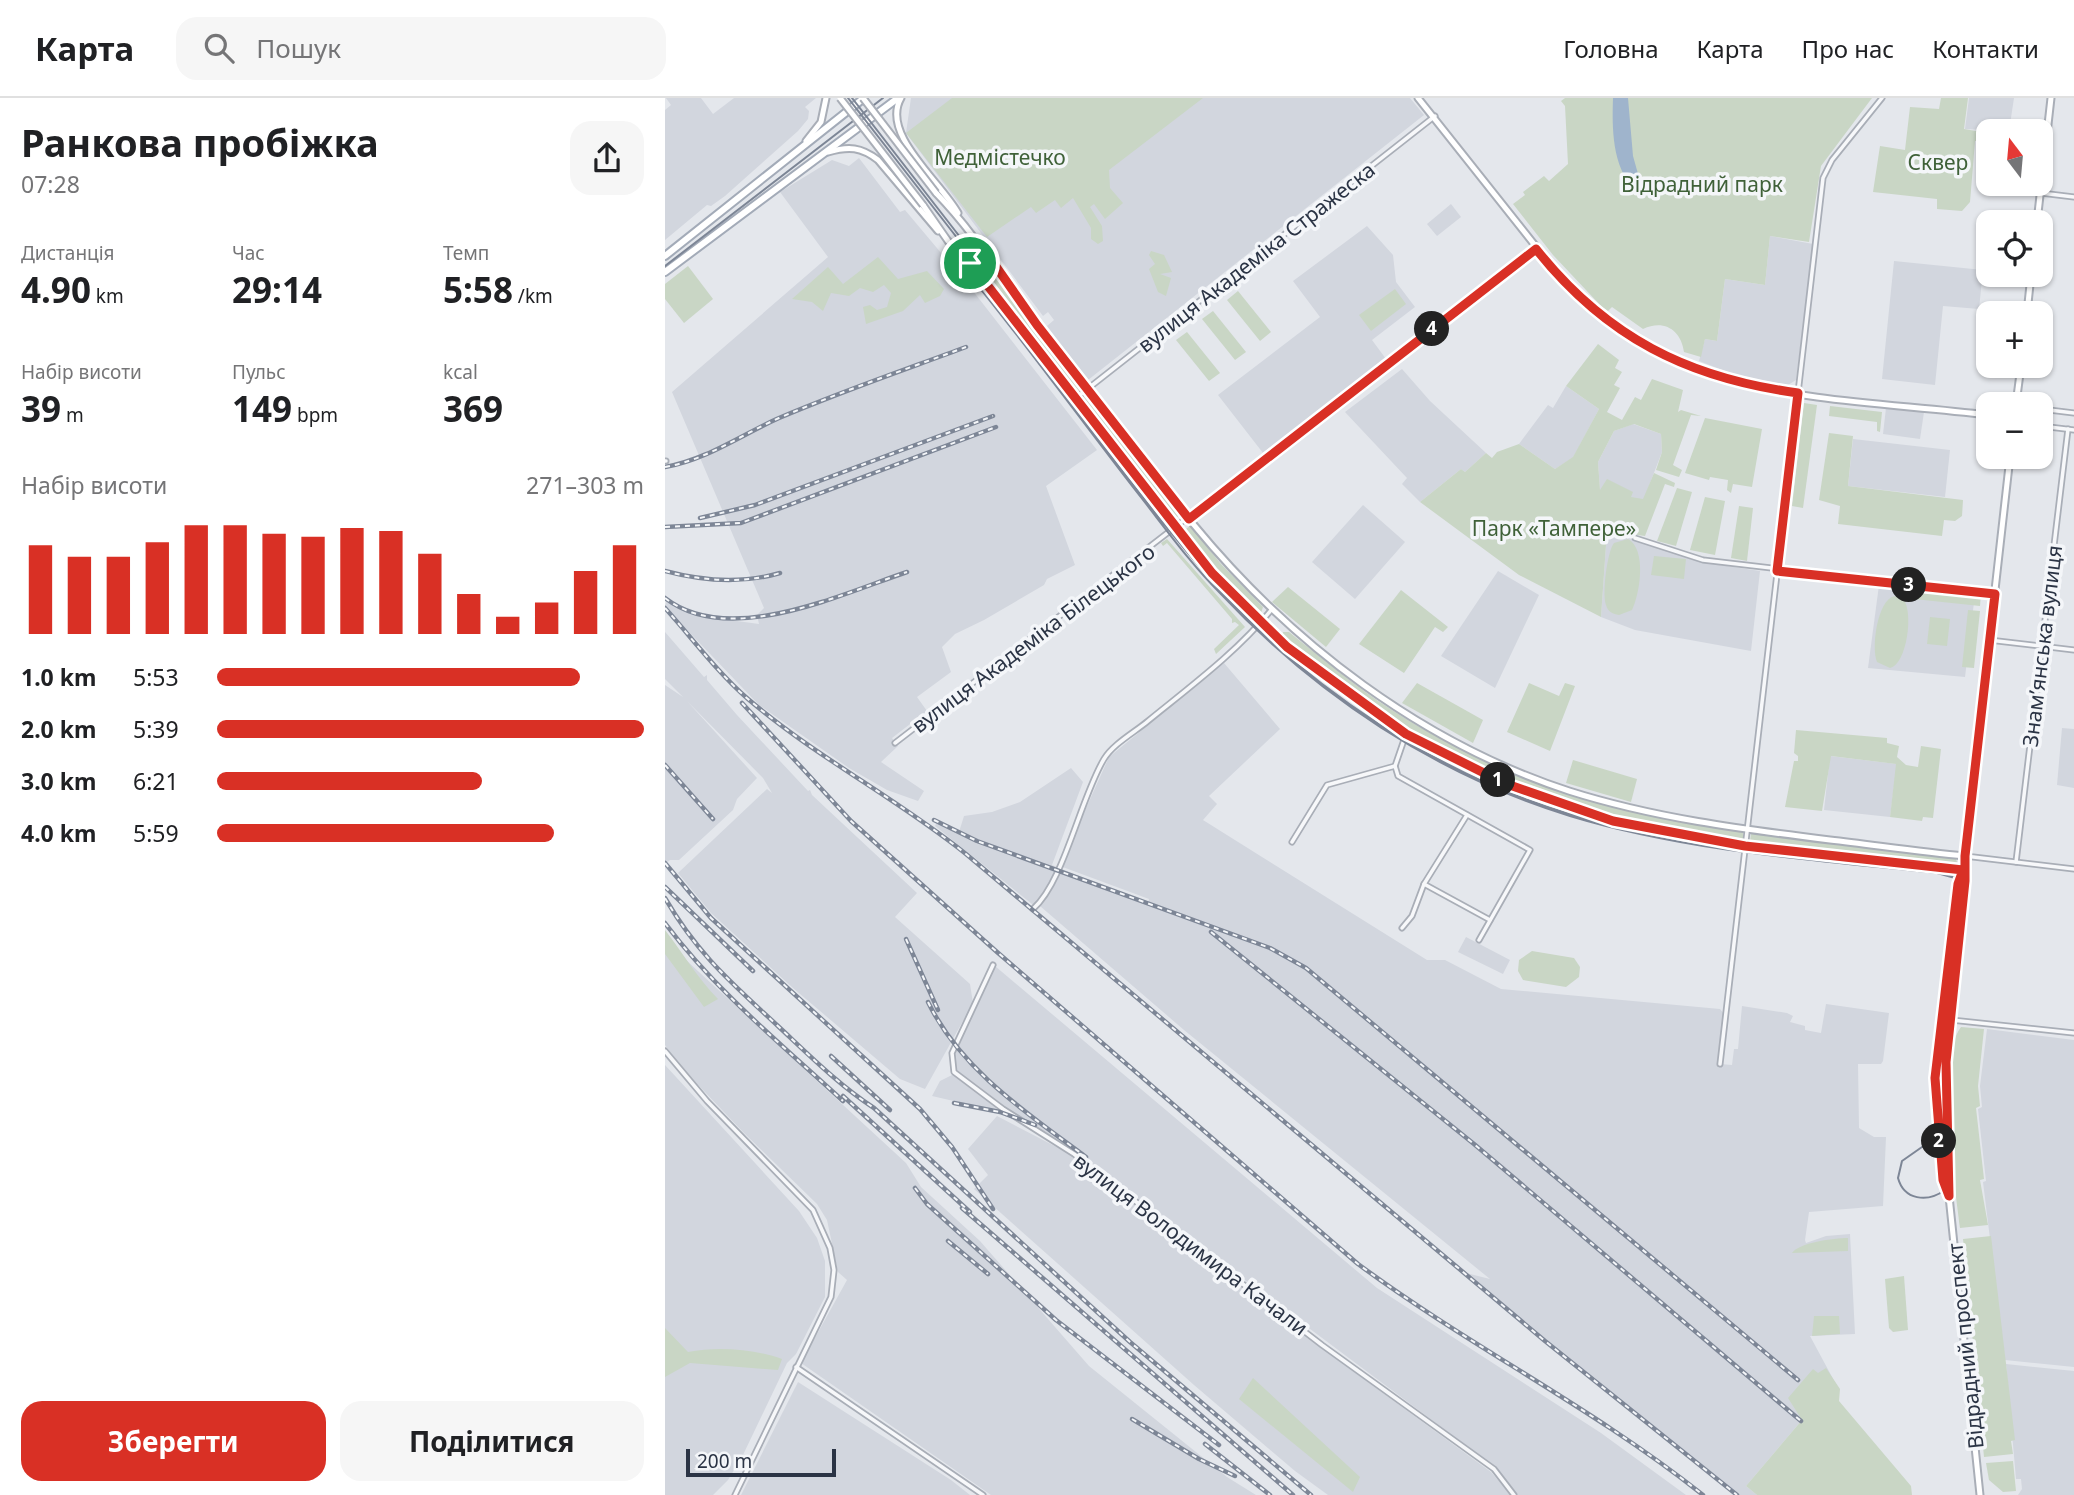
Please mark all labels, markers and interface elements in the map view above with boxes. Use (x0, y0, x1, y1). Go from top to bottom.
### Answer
search box (176, 17, 666, 80)
text: Карта (35, 26, 134, 71)
icon: search (200, 29, 238, 67)
text: Пошук (256, 30, 341, 66)
text: Головна (1563, 32, 1659, 65)
text: Карта (1697, 32, 1764, 65)
text: Про нас (1802, 32, 1894, 65)
text: Контакти (1932, 32, 2039, 65)
text: Ранкова пробіжка (21, 116, 379, 168)
north arrow (1976, 119, 2053, 196)
map controls (1976, 119, 2053, 469)
button: share (570, 121, 644, 195)
park label: Медмістечко (934, 143, 1066, 171)
park label: Сквер (1908, 148, 1968, 176)
street label: вулиця Академіка Стражеска (1132, 156, 1380, 358)
text: 07:28 (21, 168, 80, 200)
park label: Відрадний парк (1621, 170, 1783, 198)
button: locate (1976, 210, 2053, 287)
pin (940, 233, 1000, 293)
text: Дистанція (21, 240, 115, 266)
text: Час (232, 240, 265, 266)
text: Темп (443, 240, 489, 266)
icon: arrive (951, 244, 989, 282)
text: 4.90 (21, 266, 91, 313)
text: 29:14 (232, 266, 322, 313)
text: 5:58 (443, 266, 513, 313)
text: km (91, 283, 124, 309)
text: /km (513, 283, 553, 309)
button: + (1976, 301, 2053, 378)
pin: 4 (1415, 312, 1449, 346)
text: 4 (1426, 315, 1437, 341)
text: Набір висоти (21, 359, 142, 385)
text: Пульс (232, 359, 286, 385)
text: kcal (443, 359, 478, 385)
text: 39 (21, 385, 61, 432)
text: 149 (232, 385, 292, 432)
text: 369 (443, 385, 503, 432)
button: − (1976, 392, 2053, 469)
text: m (61, 402, 84, 428)
text: bpm (292, 402, 338, 428)
text: Набір висоти (21, 469, 167, 501)
text: 271–303 m (526, 469, 644, 501)
park label: Парк «Тампере» (1472, 514, 1636, 542)
street label: вулиця Академіка Білецького (906, 537, 1160, 739)
street label: Знамʼянська вулиця (2016, 544, 2068, 748)
pin: 3 (1891, 568, 1927, 602)
text: 3 (1903, 571, 1914, 597)
text: 1.0 km (21, 661, 96, 693)
text: 5:53 (133, 661, 179, 693)
text: 2.0 km (21, 713, 96, 745)
text: 5:39 (133, 713, 179, 745)
pin: 1 (1481, 762, 1515, 798)
text: 3.0 km (21, 765, 96, 797)
text: 6:21 (133, 765, 179, 797)
text: 1 (1492, 766, 1503, 792)
text: 4.0 km (21, 817, 96, 849)
text: 5:59 (133, 817, 179, 849)
pin: 2 (1921, 1124, 1957, 1158)
text: 2 (1933, 1127, 1944, 1153)
street label: вулиця Володимира Качали (1068, 1147, 1314, 1341)
street label: Відрадний проспект (1940, 1241, 1990, 1450)
button: Зберегти (21, 1401, 326, 1481)
button: Поділитися (340, 1401, 644, 1481)
scale bar (686, 1446, 837, 1478)
text: 200 m (697, 1448, 752, 1474)

